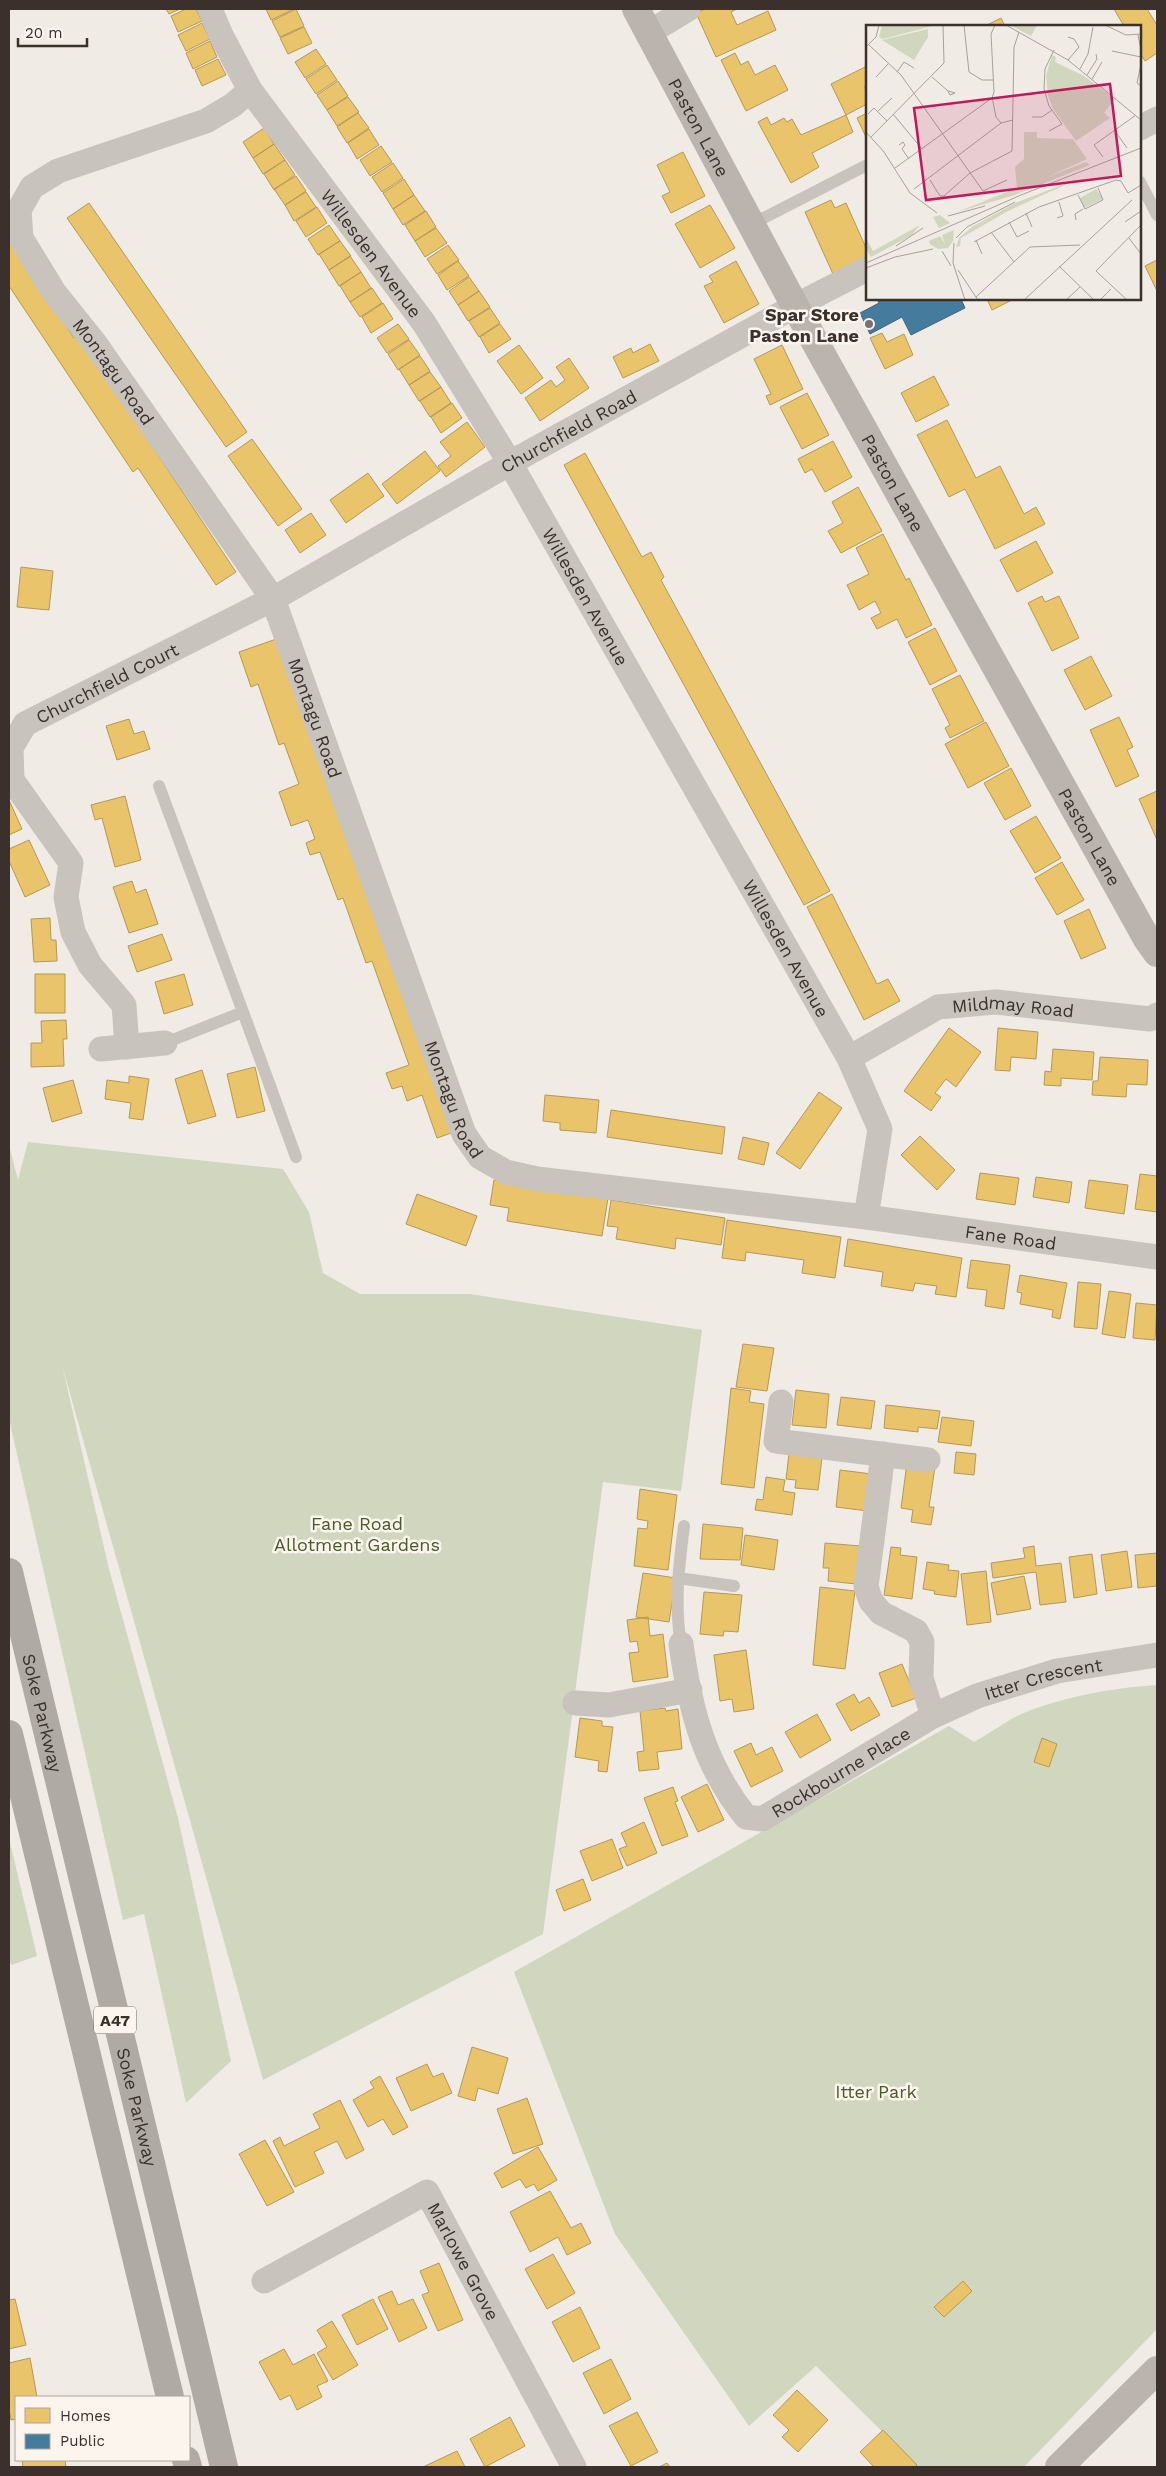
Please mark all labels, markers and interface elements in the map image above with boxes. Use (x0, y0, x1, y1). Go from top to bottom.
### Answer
scale bar (18, 15, 86, 47)
text: 20 m (25, 24, 63, 42)
inset map (866, 25, 1141, 300)
street label: Paston Lane (664, 74, 734, 180)
street label: Willesden Avenue (317, 185, 427, 322)
place label: Spar Store Paston Lane (749, 304, 859, 346)
street label: Montagu Road (69, 314, 159, 429)
marker: Spar Store Paston Lane (863, 318, 875, 330)
street label: Churchfield Road (497, 385, 640, 477)
street label: Paston Lane (858, 430, 929, 535)
street label: Willesden Avenue (538, 524, 633, 669)
street label: Churchfield Court (32, 638, 182, 727)
street label: Montagu Road (284, 655, 346, 781)
street label: Paston Lane (1054, 784, 1126, 889)
street label: Willesden Avenue (739, 876, 834, 1021)
street label: Mildmay Road (951, 991, 1075, 1021)
street label: Montagu Road (421, 1038, 488, 1162)
street label: Fane Road (964, 1220, 1058, 1254)
park label: Fane Road Allotment Gardens (274, 1513, 440, 1555)
street label: Soke Parkway (18, 1652, 67, 1775)
street label: Itter Crescent (982, 1653, 1104, 1704)
street label: Rockbourne Place (767, 1722, 914, 1822)
road number: A47 (94, 2006, 136, 2034)
street label: Soke Parkway (113, 2045, 162, 2169)
park label: Itter Park (835, 2081, 917, 2102)
street label: Marlowe Grove (424, 2198, 504, 2324)
legend (15, 2396, 190, 2461)
text: Homes (60, 2407, 111, 2425)
text: Public (60, 2432, 105, 2450)

